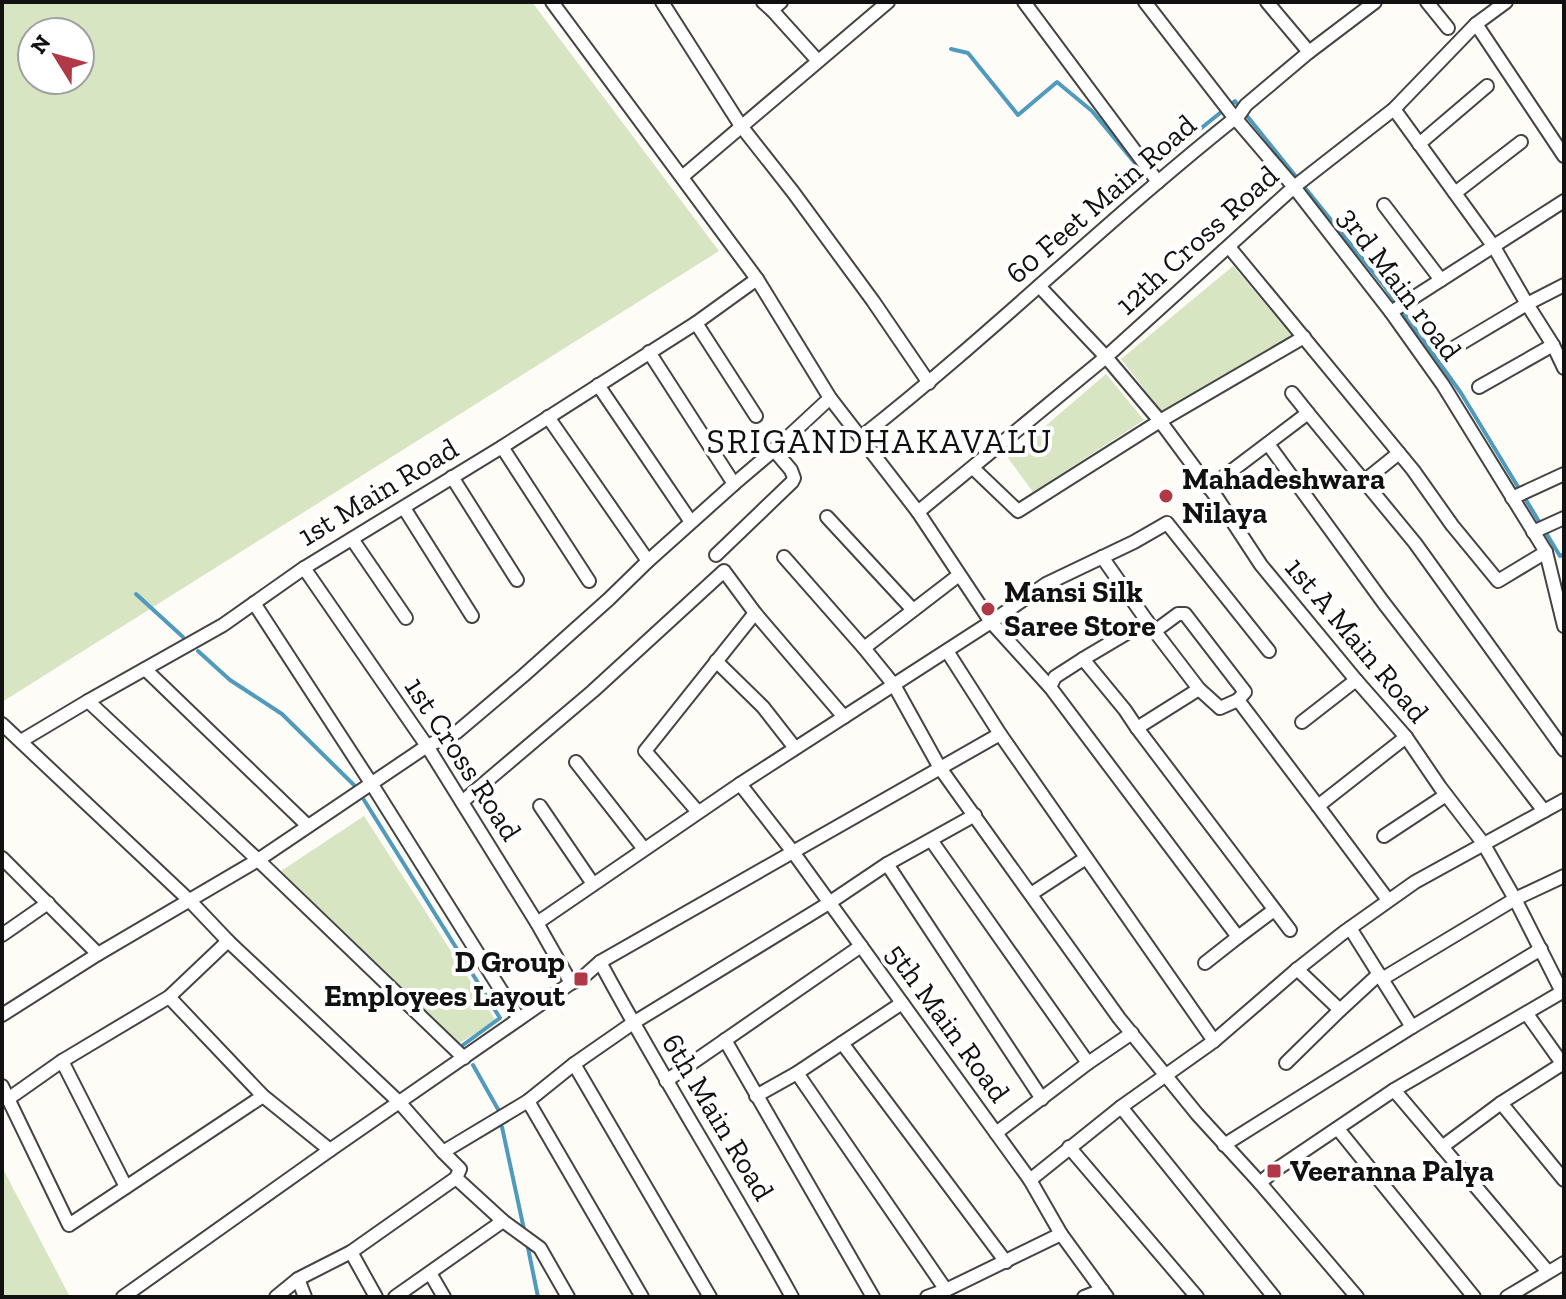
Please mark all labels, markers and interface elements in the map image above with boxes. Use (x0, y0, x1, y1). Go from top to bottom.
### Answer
north arrow (16, 16, 96, 96)
text: N (25, 29, 56, 59)
street label: 60 Feet Main Road (999, 106, 1204, 291)
street label: 12th Cross Road (1108, 157, 1286, 322)
street label: 3rd Main road (1331, 200, 1470, 368)
district label: SRIGANDHAKAVALU (707, 421, 1053, 462)
street label: 1st Main Road (292, 430, 465, 554)
place label: Mahadeshwara Nilaya (1182, 461, 1385, 531)
marker: Mahadeshwara Nilaya (1157, 487, 1175, 505)
street label: 1st A Main Road (1277, 550, 1437, 730)
place label: Mansi Silk Saree Store (1004, 574, 1156, 644)
marker: Mansi Silk Saree Store (979, 600, 997, 618)
street label: 1st Cross Road (397, 671, 529, 848)
street label: 5th Main Road (878, 937, 1018, 1110)
place label: D Group Employees Layout (324, 944, 566, 1014)
marker: D Group Employees Layout (572, 970, 590, 988)
street label: 6th Main Road (654, 1027, 782, 1207)
place label: Veeranna Palya (1290, 1153, 1494, 1189)
marker: Veeranna Palya (1265, 1162, 1283, 1180)

